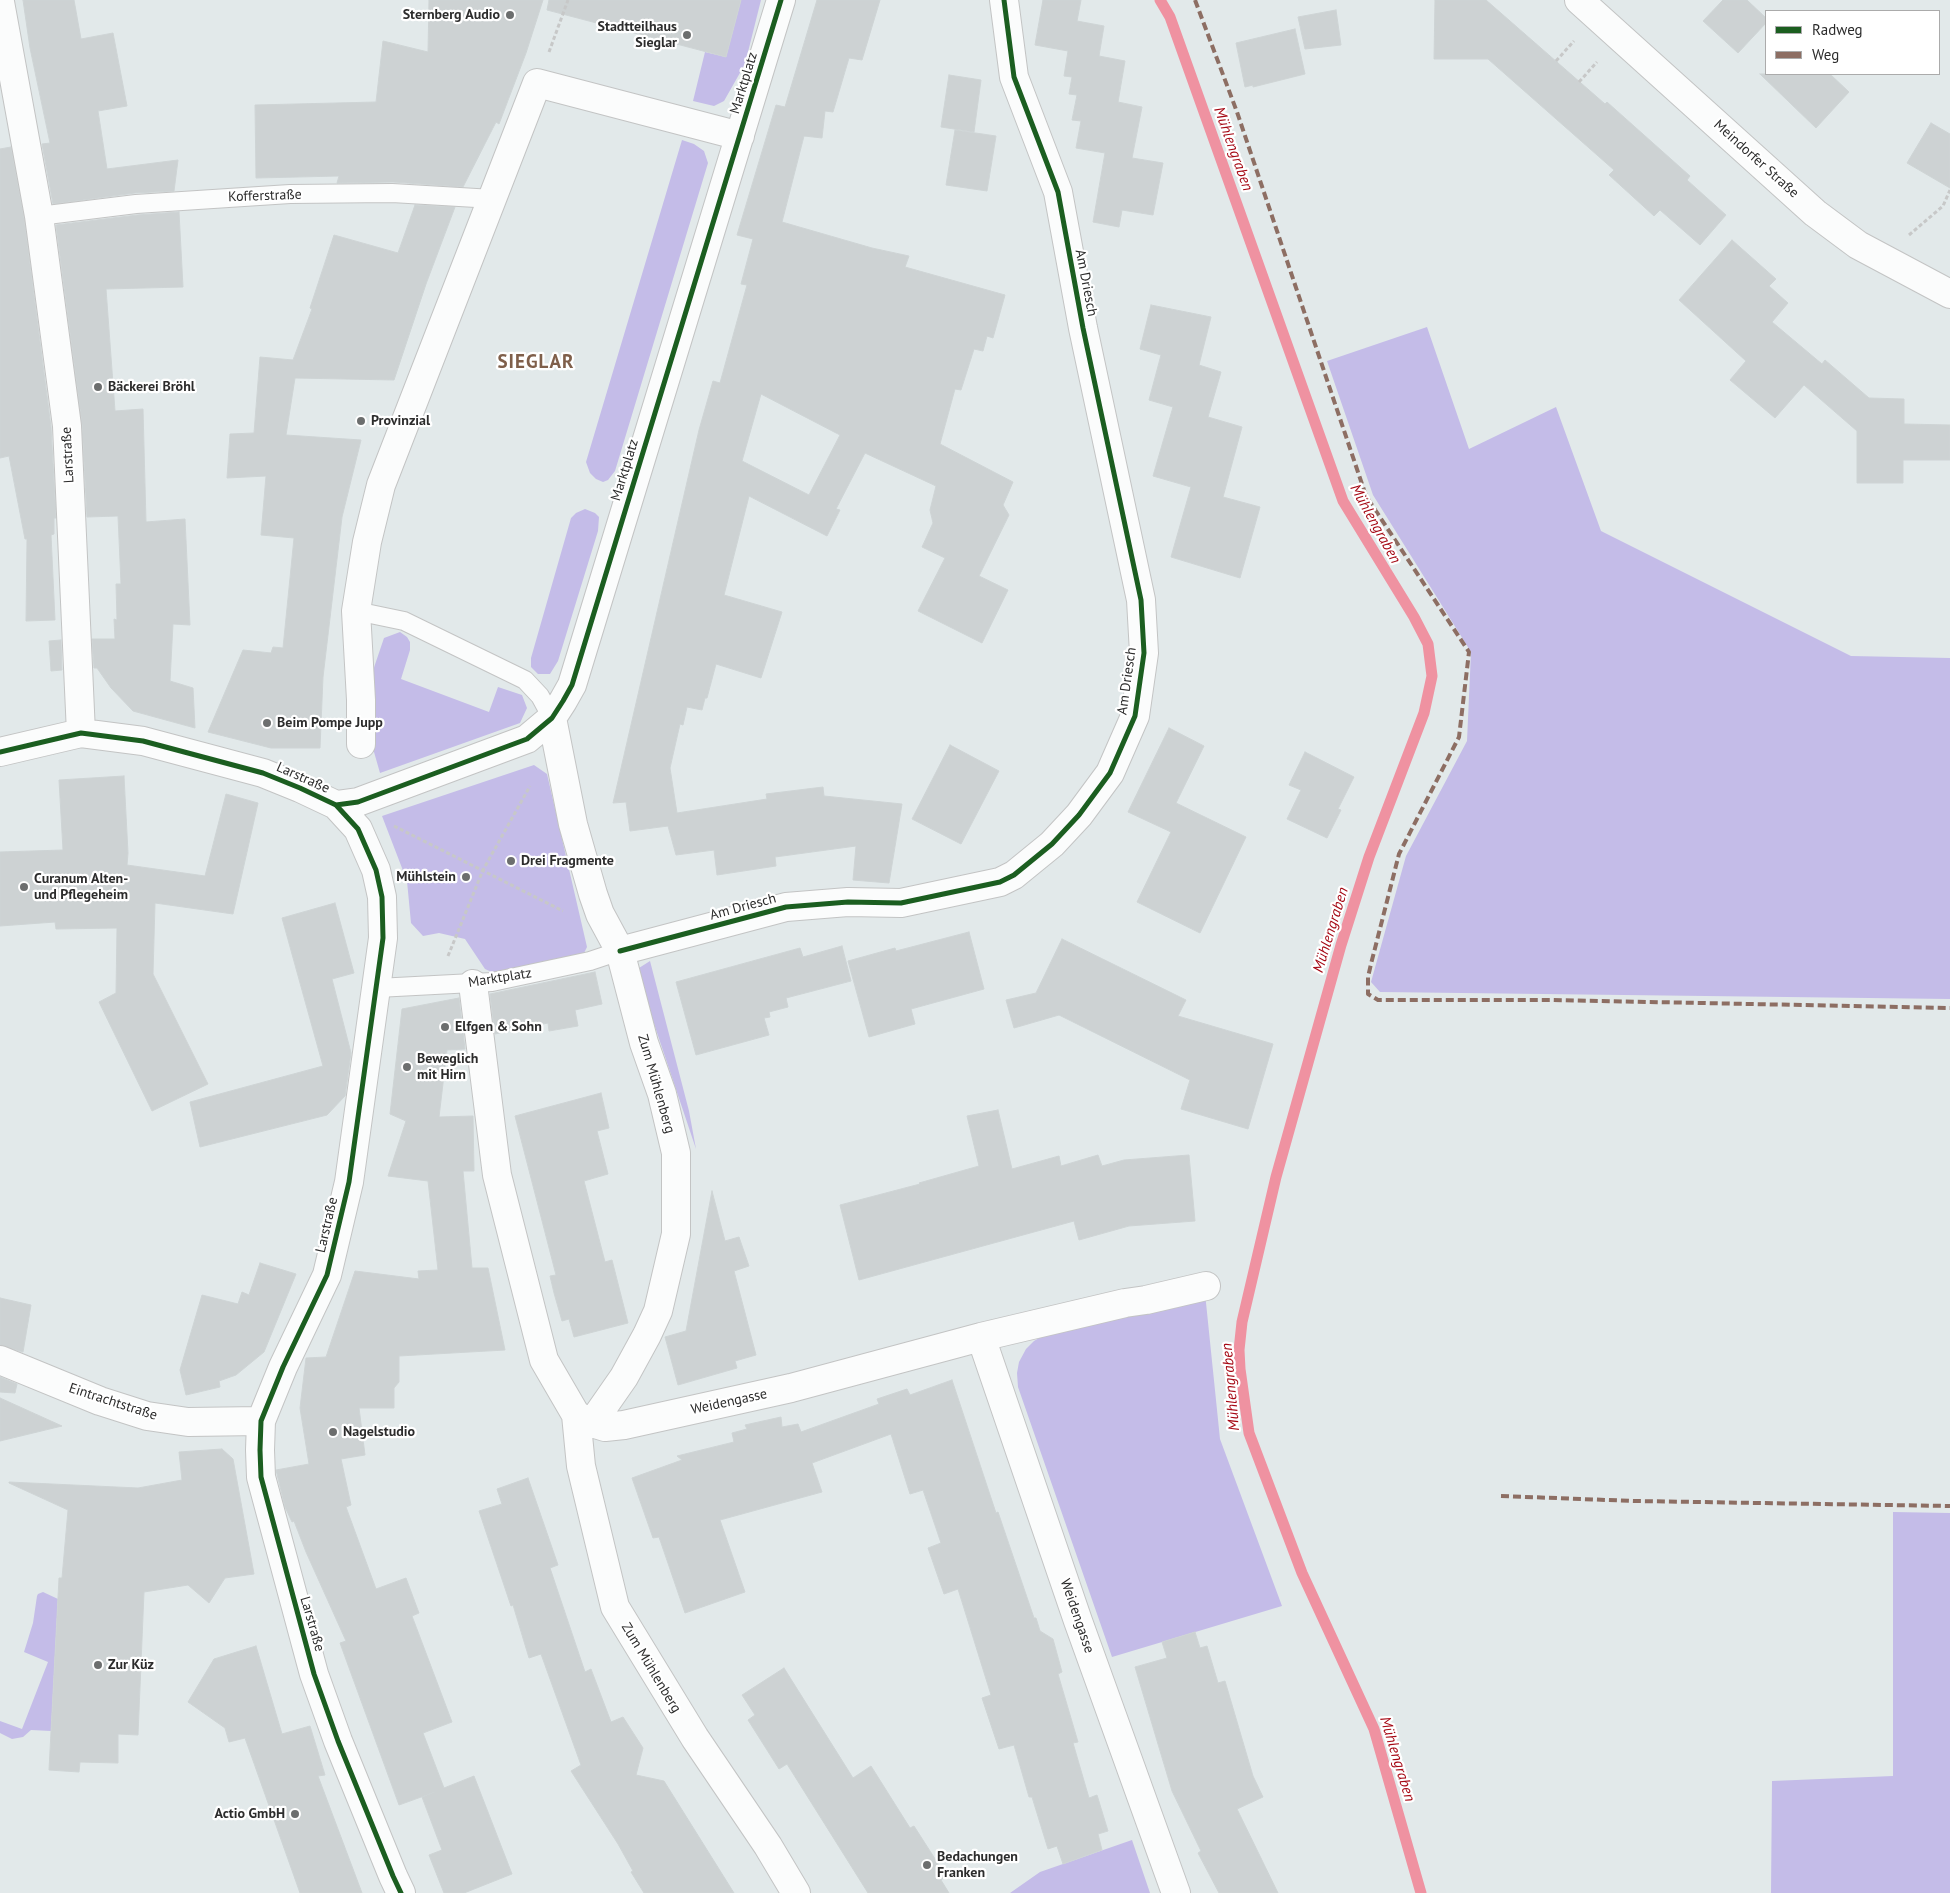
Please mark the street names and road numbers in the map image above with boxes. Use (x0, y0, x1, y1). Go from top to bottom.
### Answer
street label: Marktplatz (727, 50, 761, 116)
street label: Meindorfer Straße (1710, 116, 1802, 202)
street label: Kofferstraße (228, 186, 302, 206)
street label: Am Driesch (1071, 248, 1101, 318)
street label: Larstraße (58, 426, 78, 484)
street label: Marktplatz (608, 437, 642, 503)
street label: Am Driesch (1114, 646, 1140, 716)
street label: Larstraße (274, 759, 332, 797)
street label: Am Driesch (708, 890, 778, 924)
street label: Marktplatz (467, 965, 533, 991)
street label: Zum Mühlenberg (634, 1033, 678, 1135)
street label: Larstraße (312, 1196, 342, 1254)
street label: Eintrachtstraße (67, 1380, 159, 1424)
street label: Weidengasse (689, 1386, 769, 1418)
street label: Weidengasse (1056, 1577, 1098, 1655)
street label: Larstraße (296, 1595, 328, 1653)
street label: Zum Mühlenberg (618, 1620, 684, 1716)

